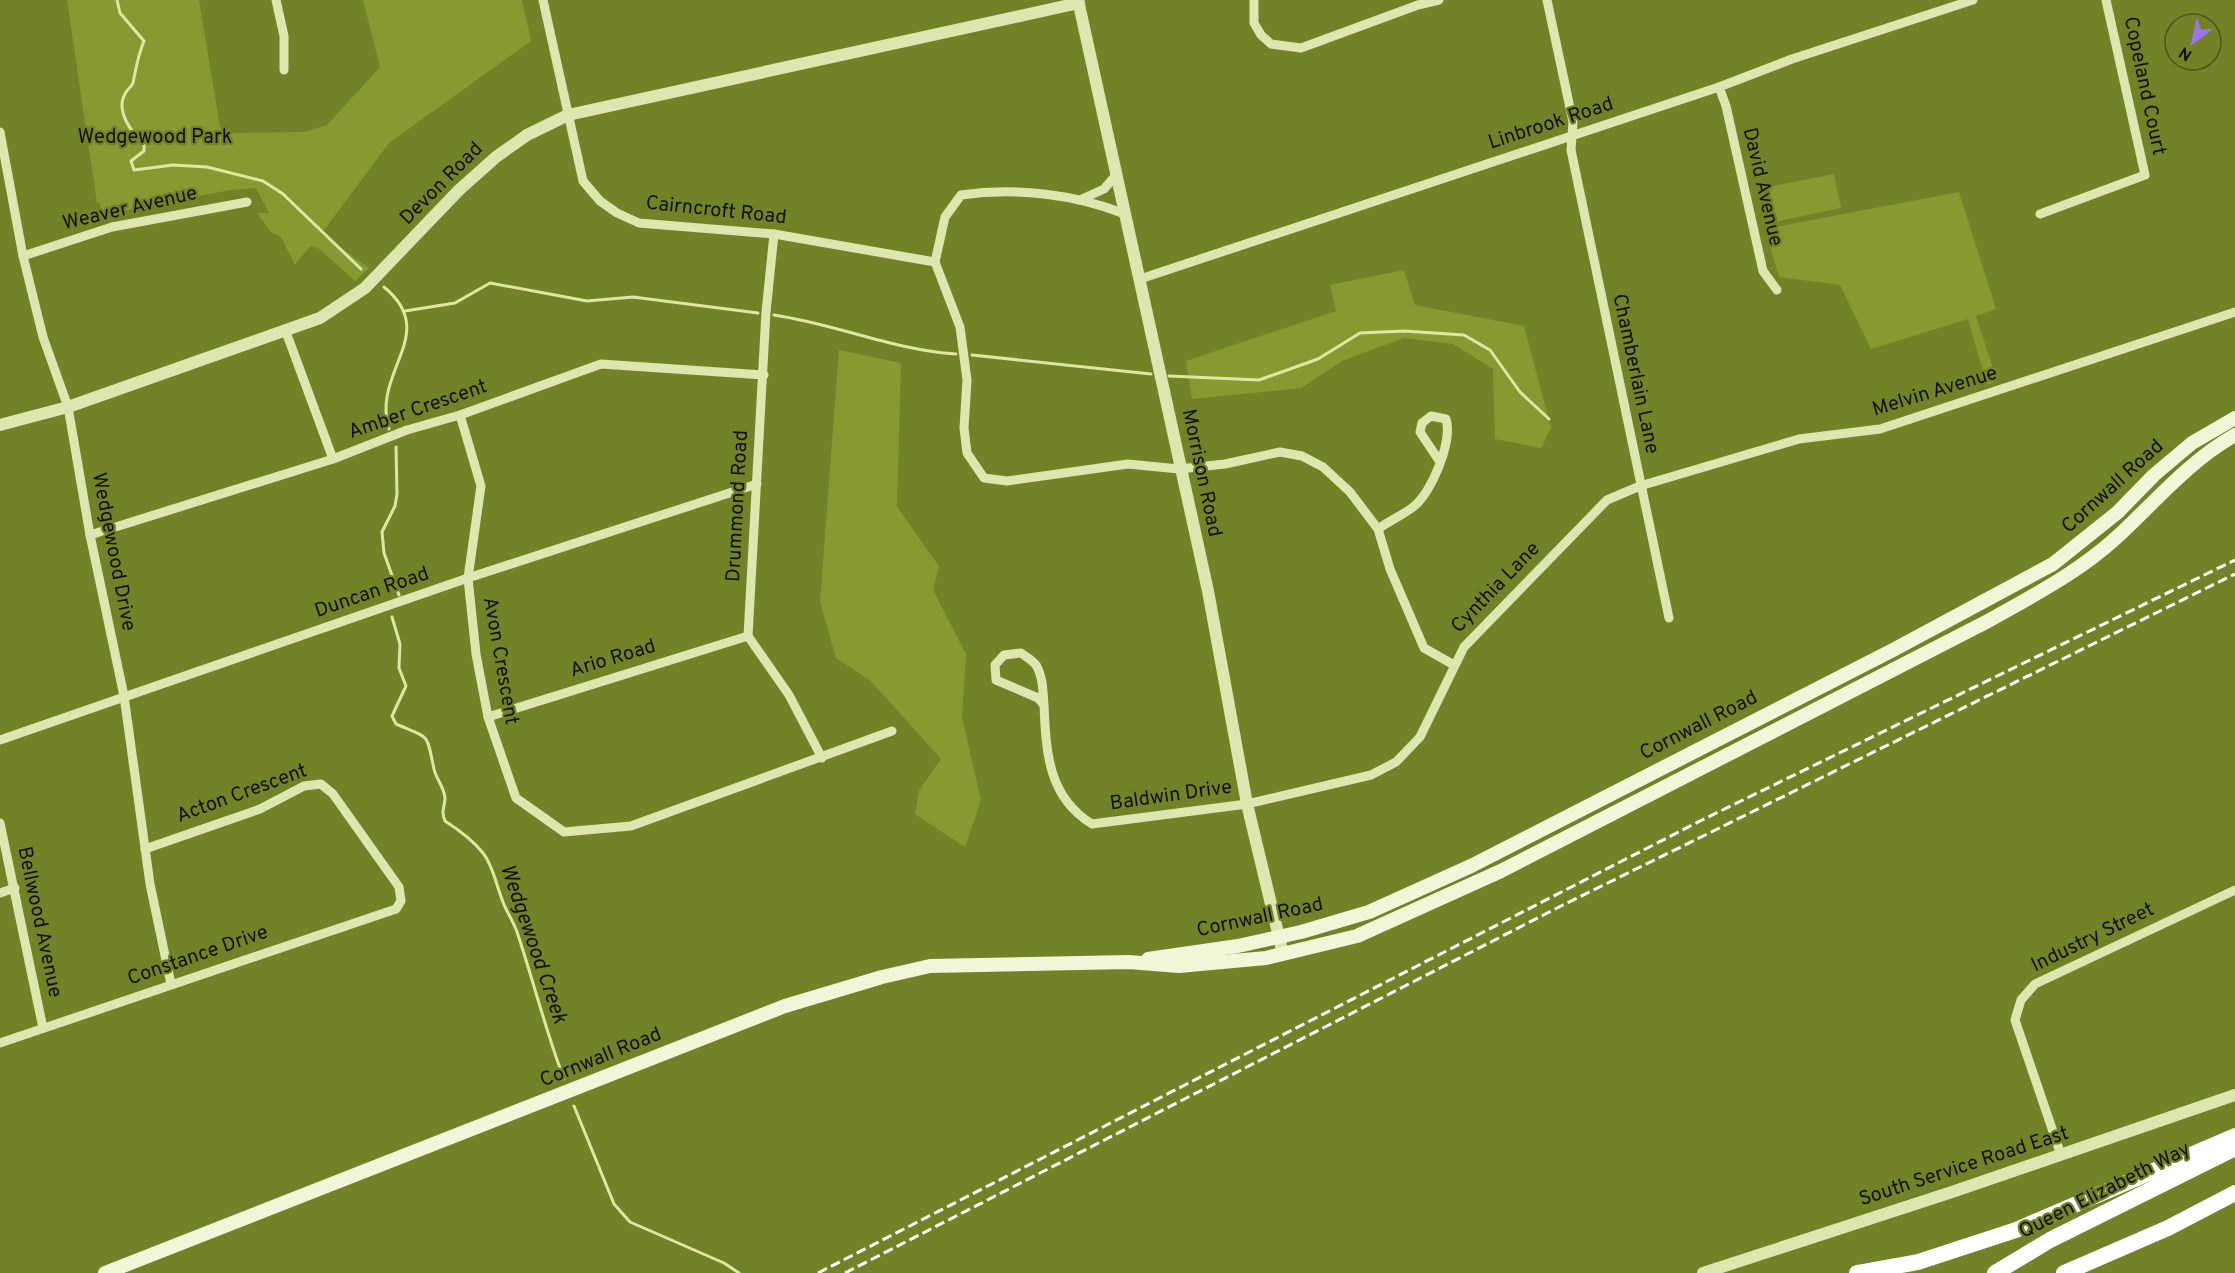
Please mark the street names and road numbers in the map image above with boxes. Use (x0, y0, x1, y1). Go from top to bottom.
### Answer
street label: Copeland Court (2117, 14, 2171, 158)
street label: Linbrook Road (1485, 92, 1617, 156)
street label: David Avenue (1736, 125, 1788, 249)
street label: Devon Road (395, 137, 489, 231)
street label: Weaver Avenue (60, 181, 200, 237)
street label: Cairncroft Road (644, 191, 788, 231)
street label: Chamberlain Lane (1605, 291, 1665, 457)
street label: Melvin Avenue (1869, 361, 2001, 423)
street label: Amber Crescent (345, 374, 491, 446)
street label: Morrison Road (1175, 407, 1227, 539)
street label: Drummond Road (721, 429, 755, 583)
street label: Cornwall Road (2056, 434, 2170, 540)
street label: Wedgewood Drive (85, 471, 141, 633)
street label: Cynthia Lane (1446, 537, 1546, 639)
street label: Duncan Road (311, 561, 433, 625)
street label: Avon Crescent (476, 595, 524, 727)
street label: Ario Road (567, 634, 659, 684)
street label: Cornwall Road (1636, 685, 1762, 767)
street label: Acton Crescent (173, 758, 311, 830)
street label: Baldwin Drive (1108, 775, 1234, 817)
street label: Bellwood Avenue (10, 844, 68, 1000)
street label: Cornwall Road (1194, 892, 1326, 944)
street label: Industry Street (2027, 897, 2159, 979)
street label: Constance Drive (124, 920, 272, 992)
street label: Cornwall Road (536, 1022, 666, 1094)
street label: South Service Road East (1856, 1121, 2072, 1213)
street label: Queen Elizabeth Way (2015, 1137, 2195, 1245)

